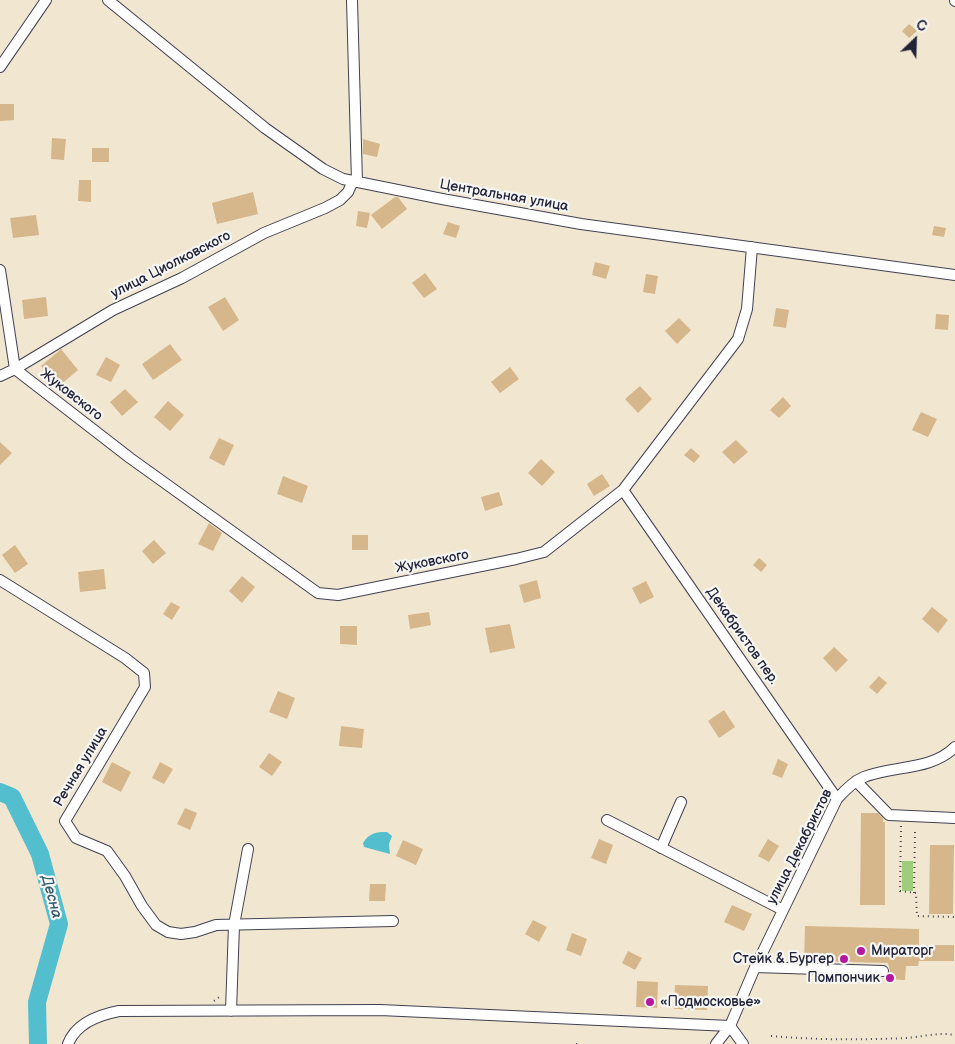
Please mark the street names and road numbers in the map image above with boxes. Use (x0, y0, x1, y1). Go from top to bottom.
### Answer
street label: Центральная улица (438, 176, 570, 216)
street label: улица Циолковского (108, 228, 234, 302)
street label: Жуковского (37, 365, 105, 425)
street label: Жуковского (394, 547, 470, 577)
street label: Декабристов пер. (702, 584, 782, 688)
street label: Речная улица (51, 724, 111, 810)
street label: улица Декабристов (764, 787, 836, 907)

